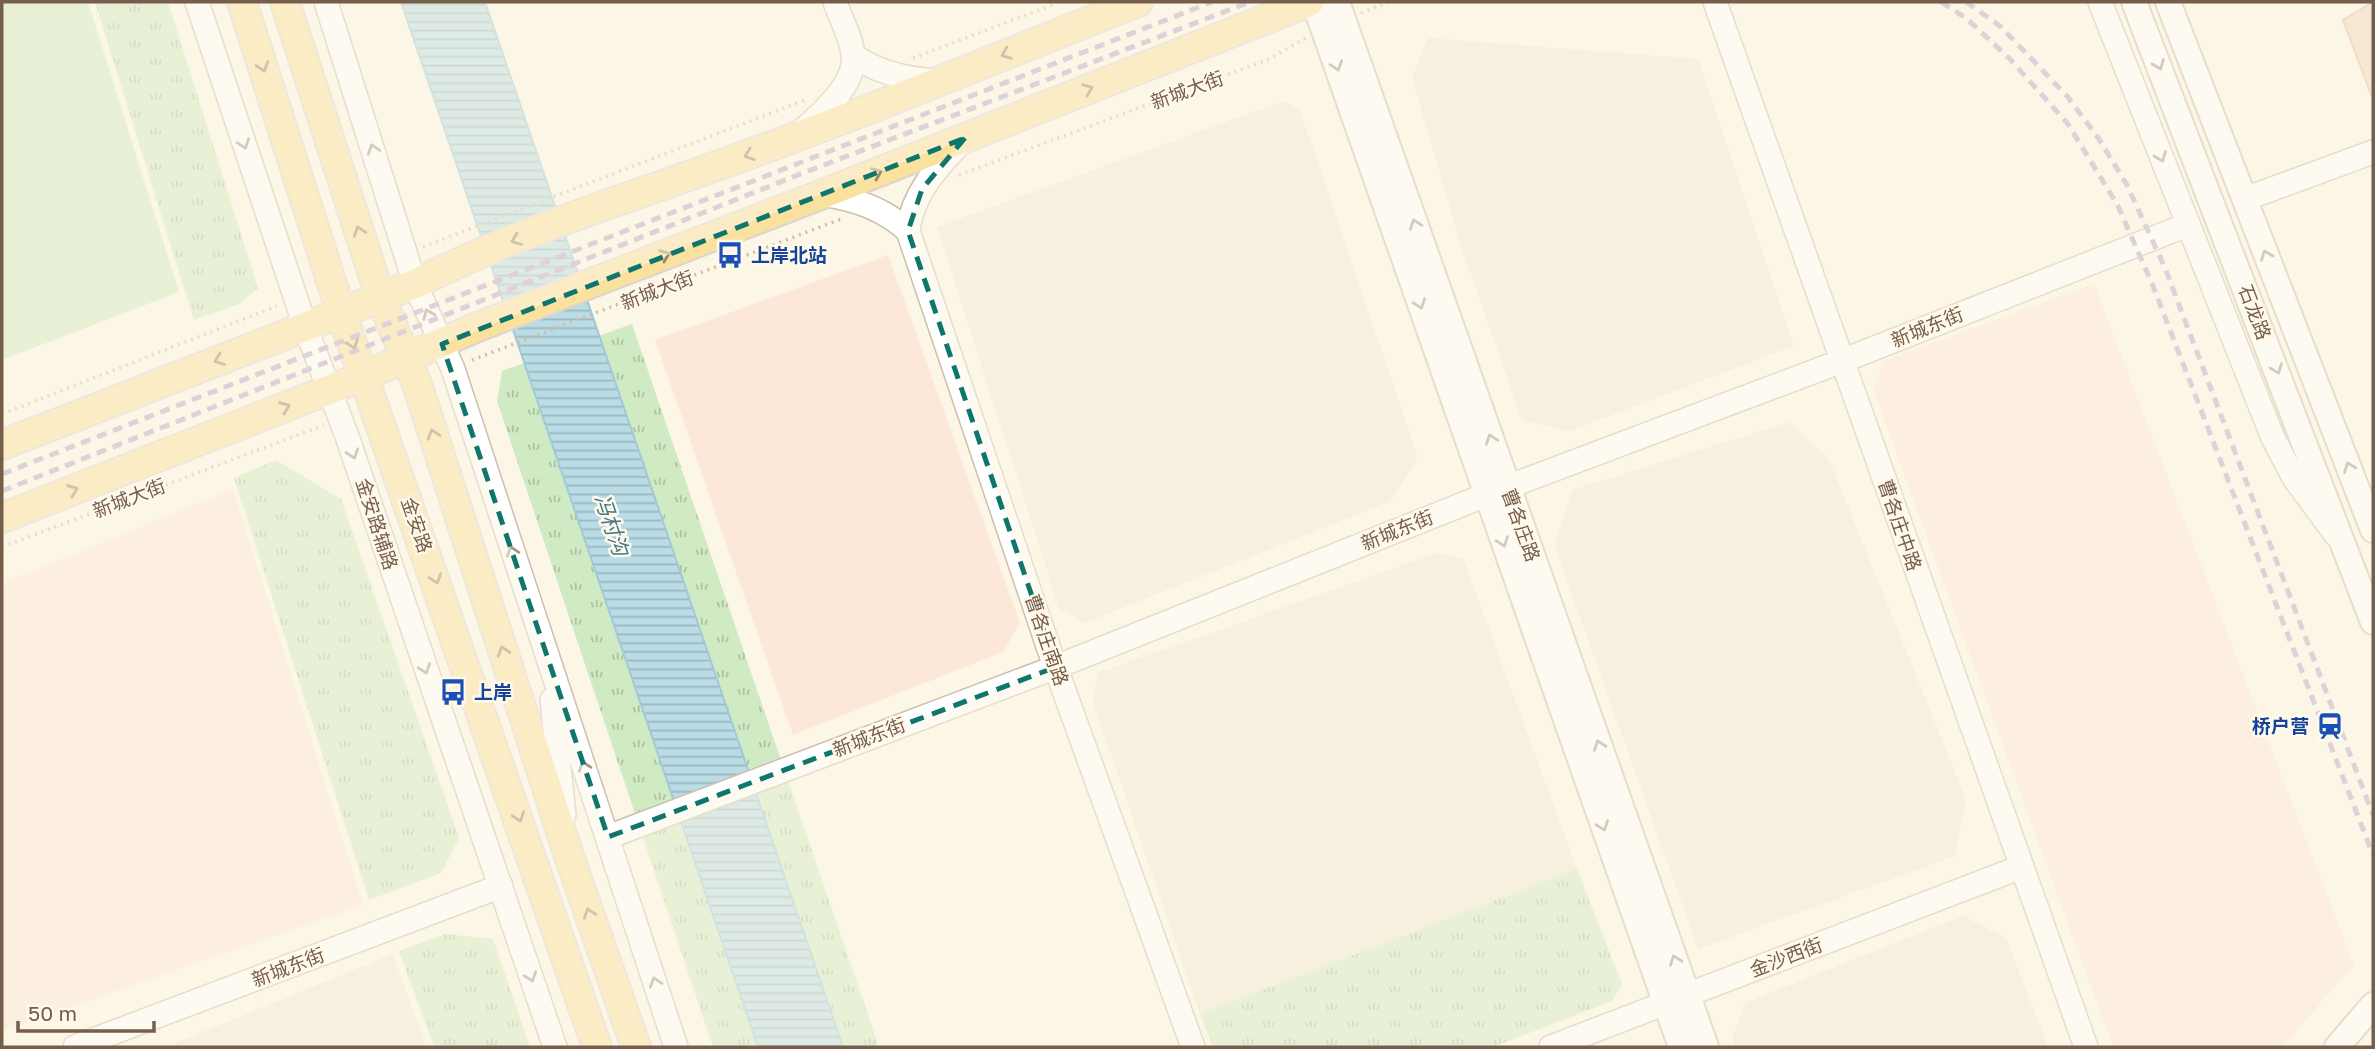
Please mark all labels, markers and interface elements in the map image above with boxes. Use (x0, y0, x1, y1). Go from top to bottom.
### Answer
one-way arrow (1001, 45, 1013, 59)
one-way arrow (2151, 59, 2165, 71)
one-way arrow (255, 60, 269, 72)
one-way arrow (1329, 60, 1343, 72)
street label: 新城大街 (1147, 66, 1226, 113)
one-way arrow (1082, 84, 1094, 98)
one-way arrow (236, 138, 250, 150)
one-way arrow (367, 143, 381, 155)
one-way arrow (743, 146, 755, 160)
one-way arrow (2152, 150, 2166, 162)
one-way arrow (870, 167, 882, 181)
one-way arrow (1409, 218, 1423, 231)
one-way arrow (353, 226, 367, 238)
one-way arrow (510, 232, 522, 246)
bus stop icon: 上岸北站 (715, 240, 745, 270)
place label: 上岸北站 (751, 243, 827, 266)
one-way arrow (2261, 249, 2275, 261)
one-way arrow (658, 250, 670, 264)
street label: 新城大街 (617, 265, 696, 314)
street label: 石龙路 (2235, 281, 2276, 343)
one-way arrow (1412, 298, 1426, 310)
street label: 新城东街 (1887, 302, 1966, 351)
one-way arrow (422, 309, 436, 321)
one-way arrow (344, 337, 358, 349)
one-way arrow (213, 351, 225, 365)
one-way arrow (2268, 362, 2282, 374)
one-way arrow (279, 401, 291, 415)
one-way arrow (427, 429, 441, 441)
one-way arrow (1485, 433, 1499, 445)
one-way arrow (345, 447, 359, 459)
one-way arrow (2343, 461, 2357, 473)
street label: 新城大街 (89, 473, 168, 522)
street label: 金安路辅路 (352, 475, 403, 573)
street label: 曹各庄中路 (1874, 476, 1927, 574)
one-way arrow (67, 484, 79, 498)
street label: 曹各庄路 (1498, 485, 1545, 564)
water label: 冯村沟 (589, 491, 635, 561)
street label: 金安路 (397, 494, 438, 556)
street label: 新城东街 (1357, 505, 1436, 554)
one-way arrow (1495, 536, 1509, 548)
one-way arrow (505, 545, 520, 557)
one-way arrow (428, 573, 442, 585)
street label: 曹各庄南路 (1021, 591, 1074, 689)
one-way arrow (497, 645, 511, 658)
one-way arrow (417, 663, 431, 675)
bus stop icon: 上岸 (438, 677, 468, 707)
place label: 上岸 (474, 680, 512, 703)
station icon: 桥户营 (2315, 711, 2345, 741)
street label: 新城东街 (829, 712, 908, 761)
place label: 桥户营 (2252, 714, 2309, 737)
one-way arrow (1593, 740, 1607, 752)
one-way arrow (578, 761, 592, 773)
one-way arrow (511, 811, 525, 823)
one-way arrow (1595, 819, 1609, 831)
one-way arrow (583, 908, 597, 920)
street label: 金沙西街 (1746, 932, 1825, 981)
street label: 新城东街 (248, 942, 327, 991)
one-way arrow (1669, 954, 1683, 966)
one-way arrow (523, 970, 537, 983)
one-way arrow (649, 977, 664, 989)
scale bar (18, 990, 154, 1034)
text: 50 m (28, 1000, 77, 1026)

